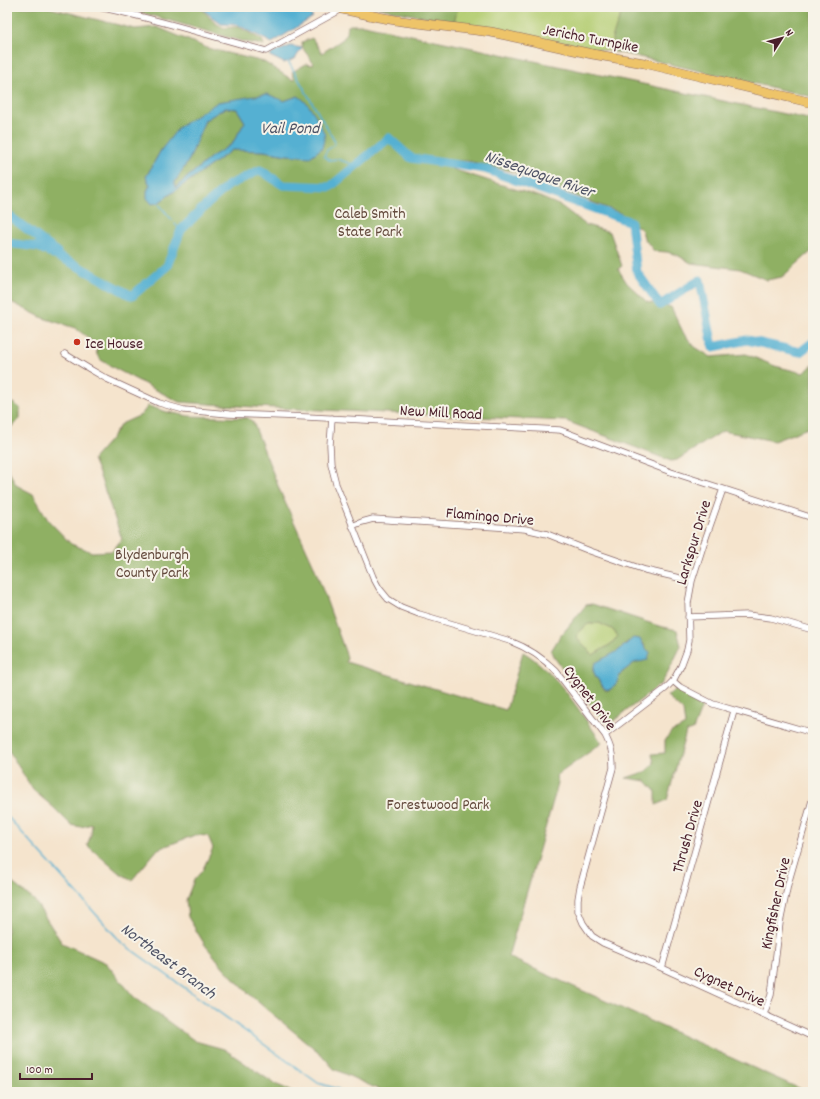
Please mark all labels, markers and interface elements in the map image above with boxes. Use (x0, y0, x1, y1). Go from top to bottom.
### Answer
north arrow (762, 18, 802, 58)
street label: Jericho Turnpike (541, 19, 640, 60)
text: N (780, 26, 797, 41)
water label: Vail Pond (261, 118, 321, 142)
water label: Nissequogue River (481, 146, 599, 206)
park label: Caleb Smith State Park (334, 203, 406, 244)
place label: Ice House (85, 333, 143, 356)
marker: Ice House (72, 337, 82, 347)
street label: New Mill Road (399, 400, 483, 427)
street label: Larkspur Drive (671, 497, 718, 588)
street label: Flamingo Drive (445, 502, 535, 533)
park label: Blydenburgh County Park (115, 544, 189, 585)
street label: Cygnet Drive (557, 661, 621, 736)
park label: Forestwood Park (387, 794, 489, 817)
street label: Thrush Drive (667, 797, 710, 876)
street label: Kingfisher Drive (755, 855, 797, 952)
water label: Northeast Branch (114, 919, 221, 1007)
street label: Cygnet Drive (690, 961, 768, 1014)
scale bar (20, 1055, 92, 1081)
text: 100 m (26, 1062, 53, 1079)

